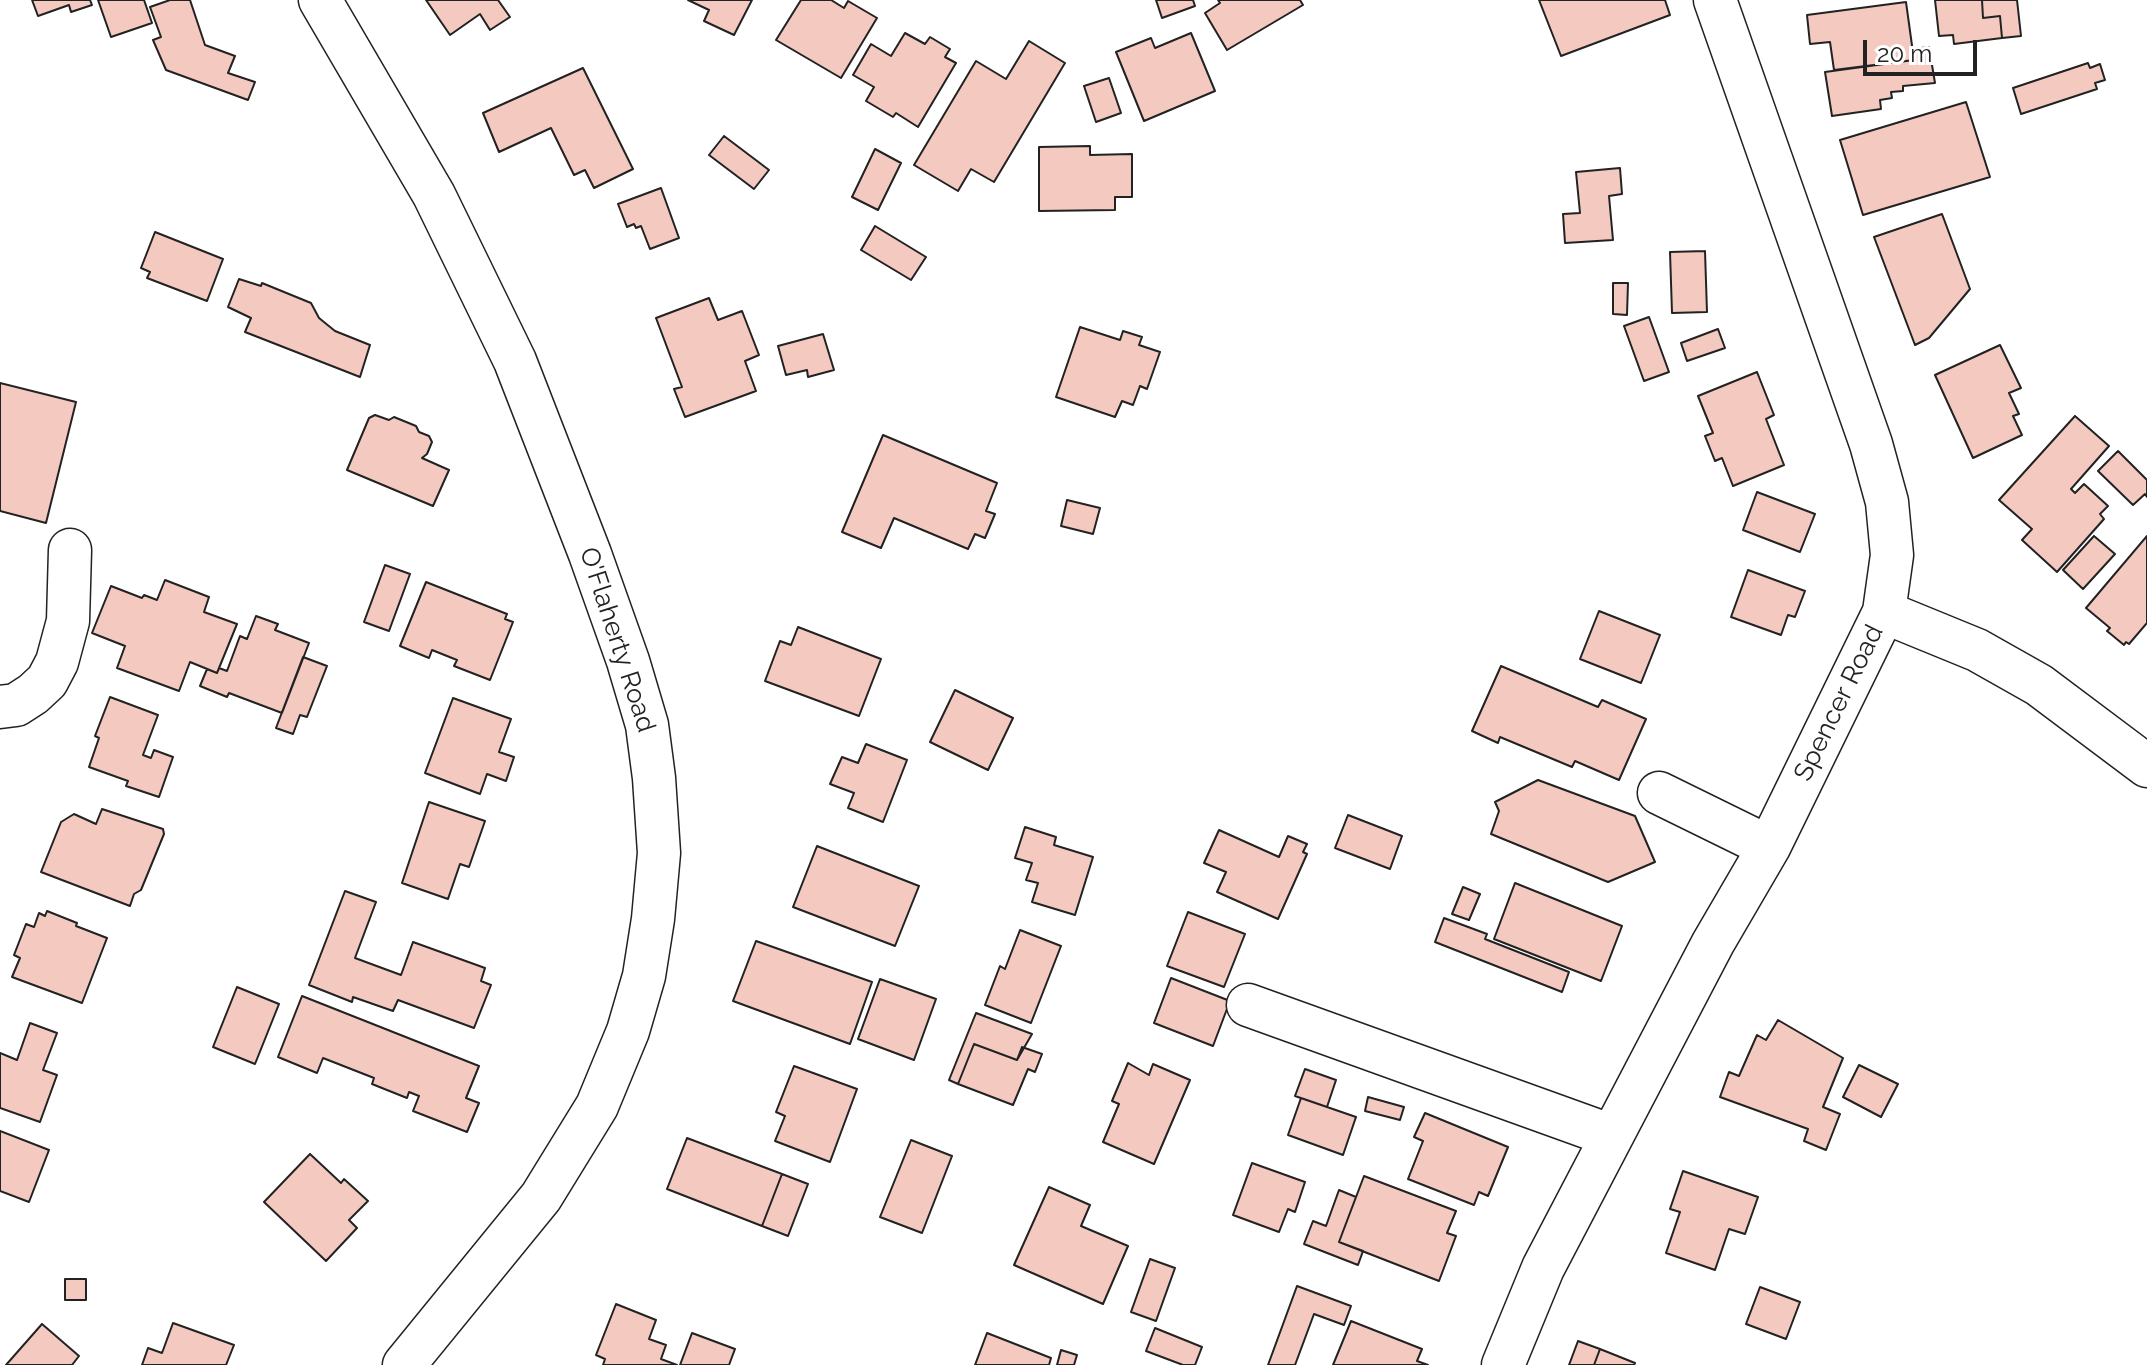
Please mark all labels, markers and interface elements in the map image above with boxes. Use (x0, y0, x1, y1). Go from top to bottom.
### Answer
scale bar (1867, 24, 1981, 74)
text: 20 m (1877, 39, 1932, 68)
street label: O'Flaherty Road (572, 544, 662, 736)
street label: Spencer Road (1788, 620, 1890, 786)

